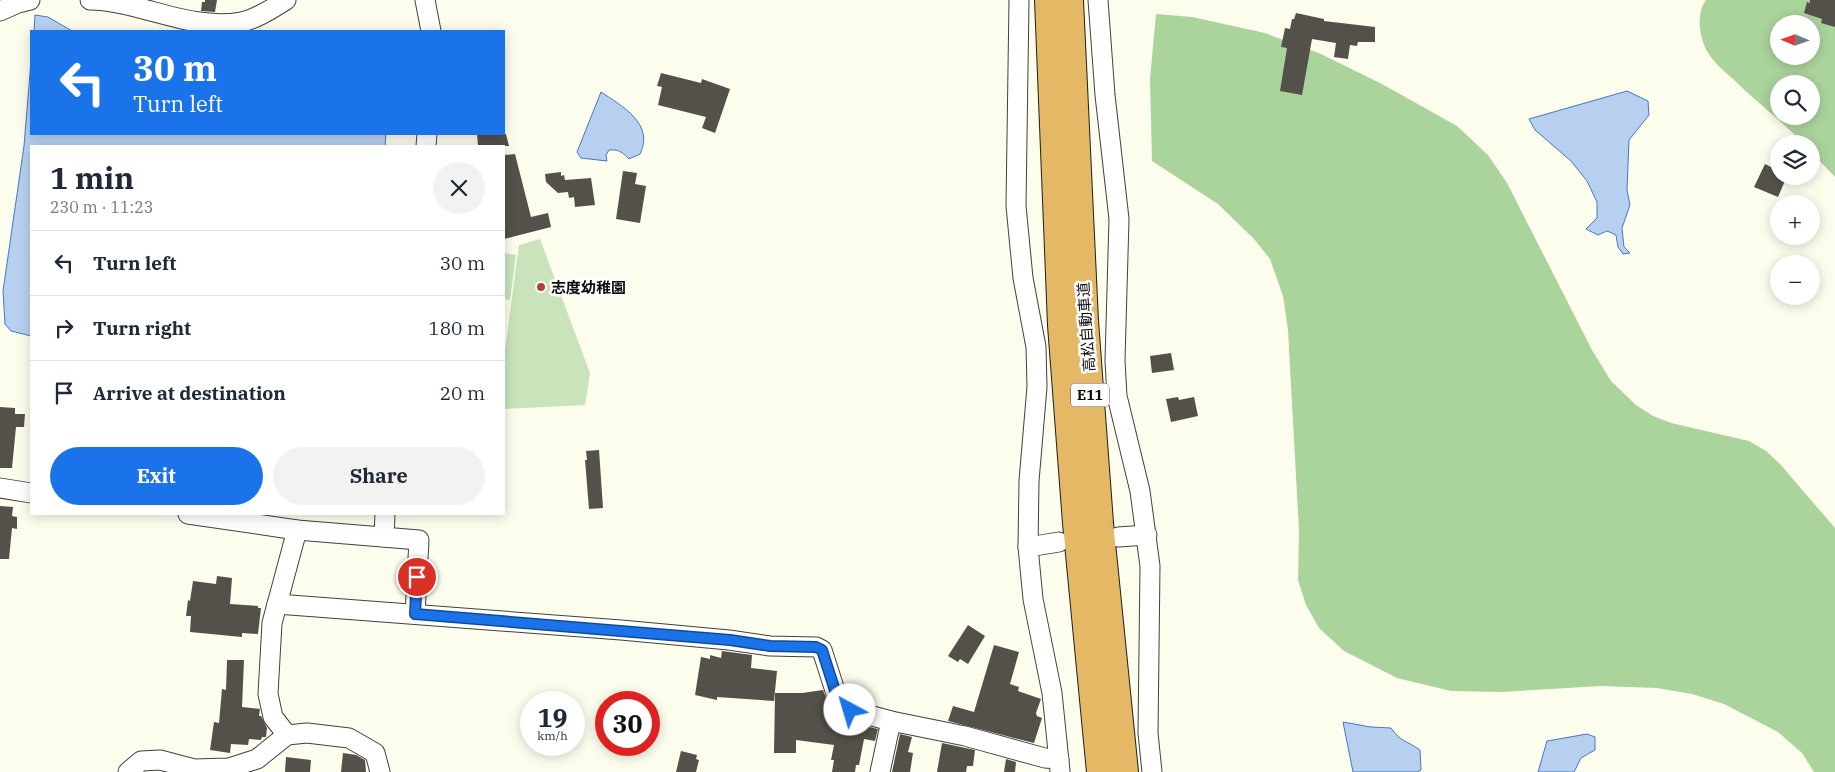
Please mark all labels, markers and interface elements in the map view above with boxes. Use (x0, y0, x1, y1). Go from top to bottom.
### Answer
north arrow (1770, 15, 1820, 65)
map controls (1770, 15, 1820, 305)
text: 30 m (133, 45, 217, 91)
icon: left (50, 50, 115, 115)
button: search (1770, 75, 1820, 125)
text: Turn left (133, 89, 223, 118)
button: layers (1770, 135, 1820, 185)
text: 1 min (50, 158, 134, 197)
button: close (433, 162, 485, 214)
button: + (1770, 195, 1820, 245)
text: 230 m · 11:23 (50, 197, 153, 217)
icon: left (50, 249, 78, 277)
text: Turn left (93, 251, 176, 275)
text: 30 m (440, 251, 485, 275)
button: − (1770, 255, 1820, 305)
place label: 志度幼稚園 (551, 278, 626, 297)
marker: 志度幼稚園 (535, 281, 547, 293)
street label: 高松自動車道 (1073, 281, 1099, 373)
icon: right (50, 314, 78, 342)
text: Turn right (93, 316, 191, 340)
text: 180 m (428, 316, 485, 340)
icon: arrive (50, 379, 78, 407)
text: Arrive at destination (93, 381, 286, 405)
text: 20 m (440, 381, 485, 405)
road number: E11 (1071, 384, 1109, 406)
button: Exit (50, 447, 263, 505)
button: Share (273, 447, 485, 505)
pin (396, 556, 438, 598)
icon: arrive (403, 563, 431, 591)
position arrow (823, 683, 875, 735)
speed limit sign: 30 (595, 691, 660, 756)
text: 19 (537, 701, 568, 734)
text: km/h (537, 728, 568, 743)

